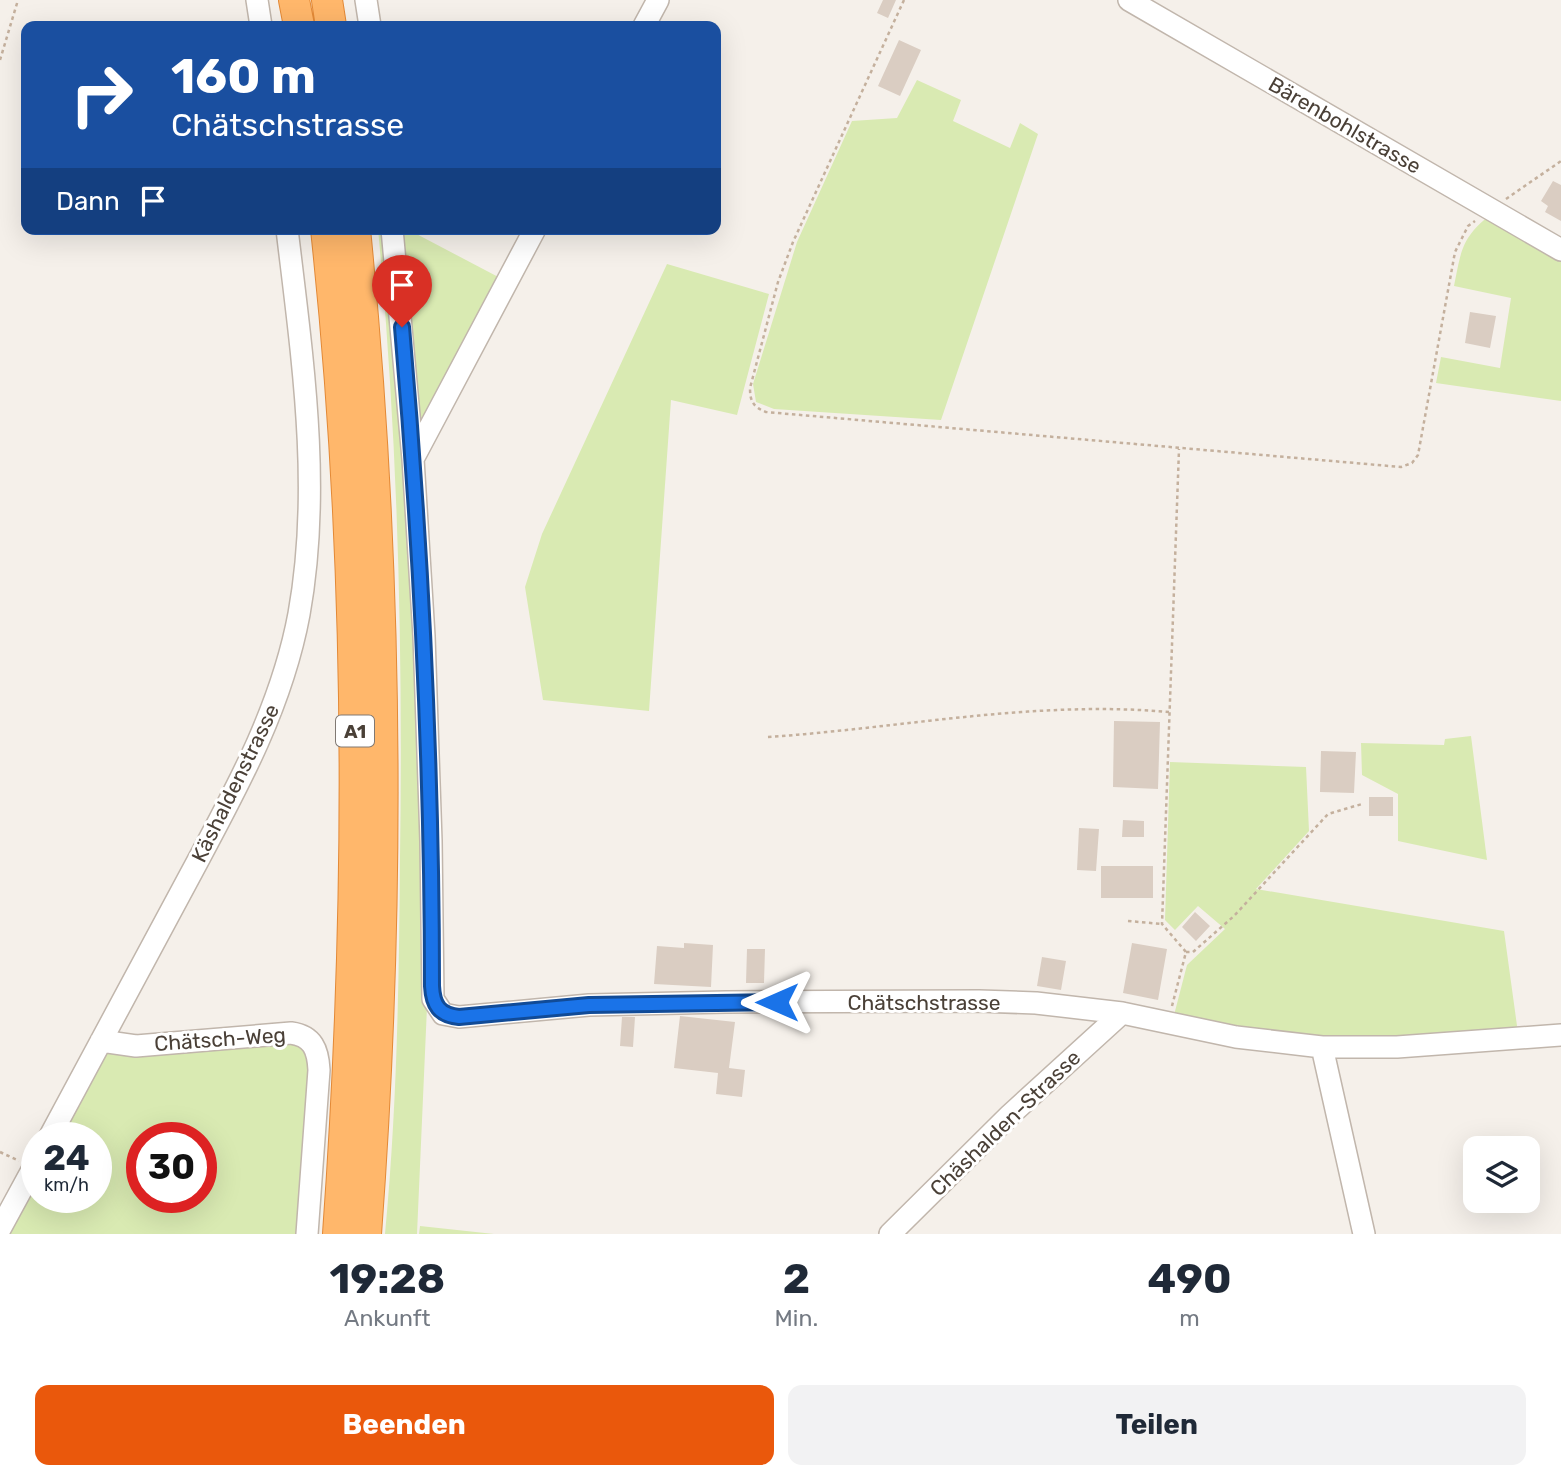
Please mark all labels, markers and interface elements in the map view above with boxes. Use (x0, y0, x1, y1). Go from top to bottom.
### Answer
text: 160 m (171, 47, 316, 105)
icon: right (56, 49, 147, 140)
street label: Bärenbohlstrasse (1264, 71, 1426, 179)
text: Chätschstrasse (171, 106, 404, 144)
icon: arrive (134, 182, 172, 220)
text: Dann (56, 186, 120, 217)
pin (372, 255, 432, 327)
icon: arrive (383, 266, 421, 304)
street label: Käshaldenstrasse (186, 700, 284, 866)
road number: A1 (336, 716, 374, 746)
position arrow (740, 965, 814, 1039)
street label: Chätschstrasse (847, 990, 1001, 1015)
street label: Chätsch-Weg (153, 1022, 287, 1056)
street label: Chäshalden-Strasse (925, 1045, 1085, 1201)
speed limit sign: 30 (126, 1122, 217, 1213)
map controls (1463, 1136, 1540, 1213)
button: layers (1463, 1136, 1540, 1213)
text: 24 (43, 1137, 90, 1179)
text: km/h (44, 1174, 89, 1196)
text: 19:28 (329, 1254, 445, 1304)
text: 2 (783, 1254, 810, 1304)
text: 490 (1148, 1254, 1232, 1304)
text: Ankunft (344, 1304, 431, 1332)
text: Min. (775, 1304, 818, 1332)
text: m (1179, 1304, 1200, 1332)
button: Beenden (35, 1385, 774, 1465)
button: Teilen (788, 1385, 1526, 1465)

